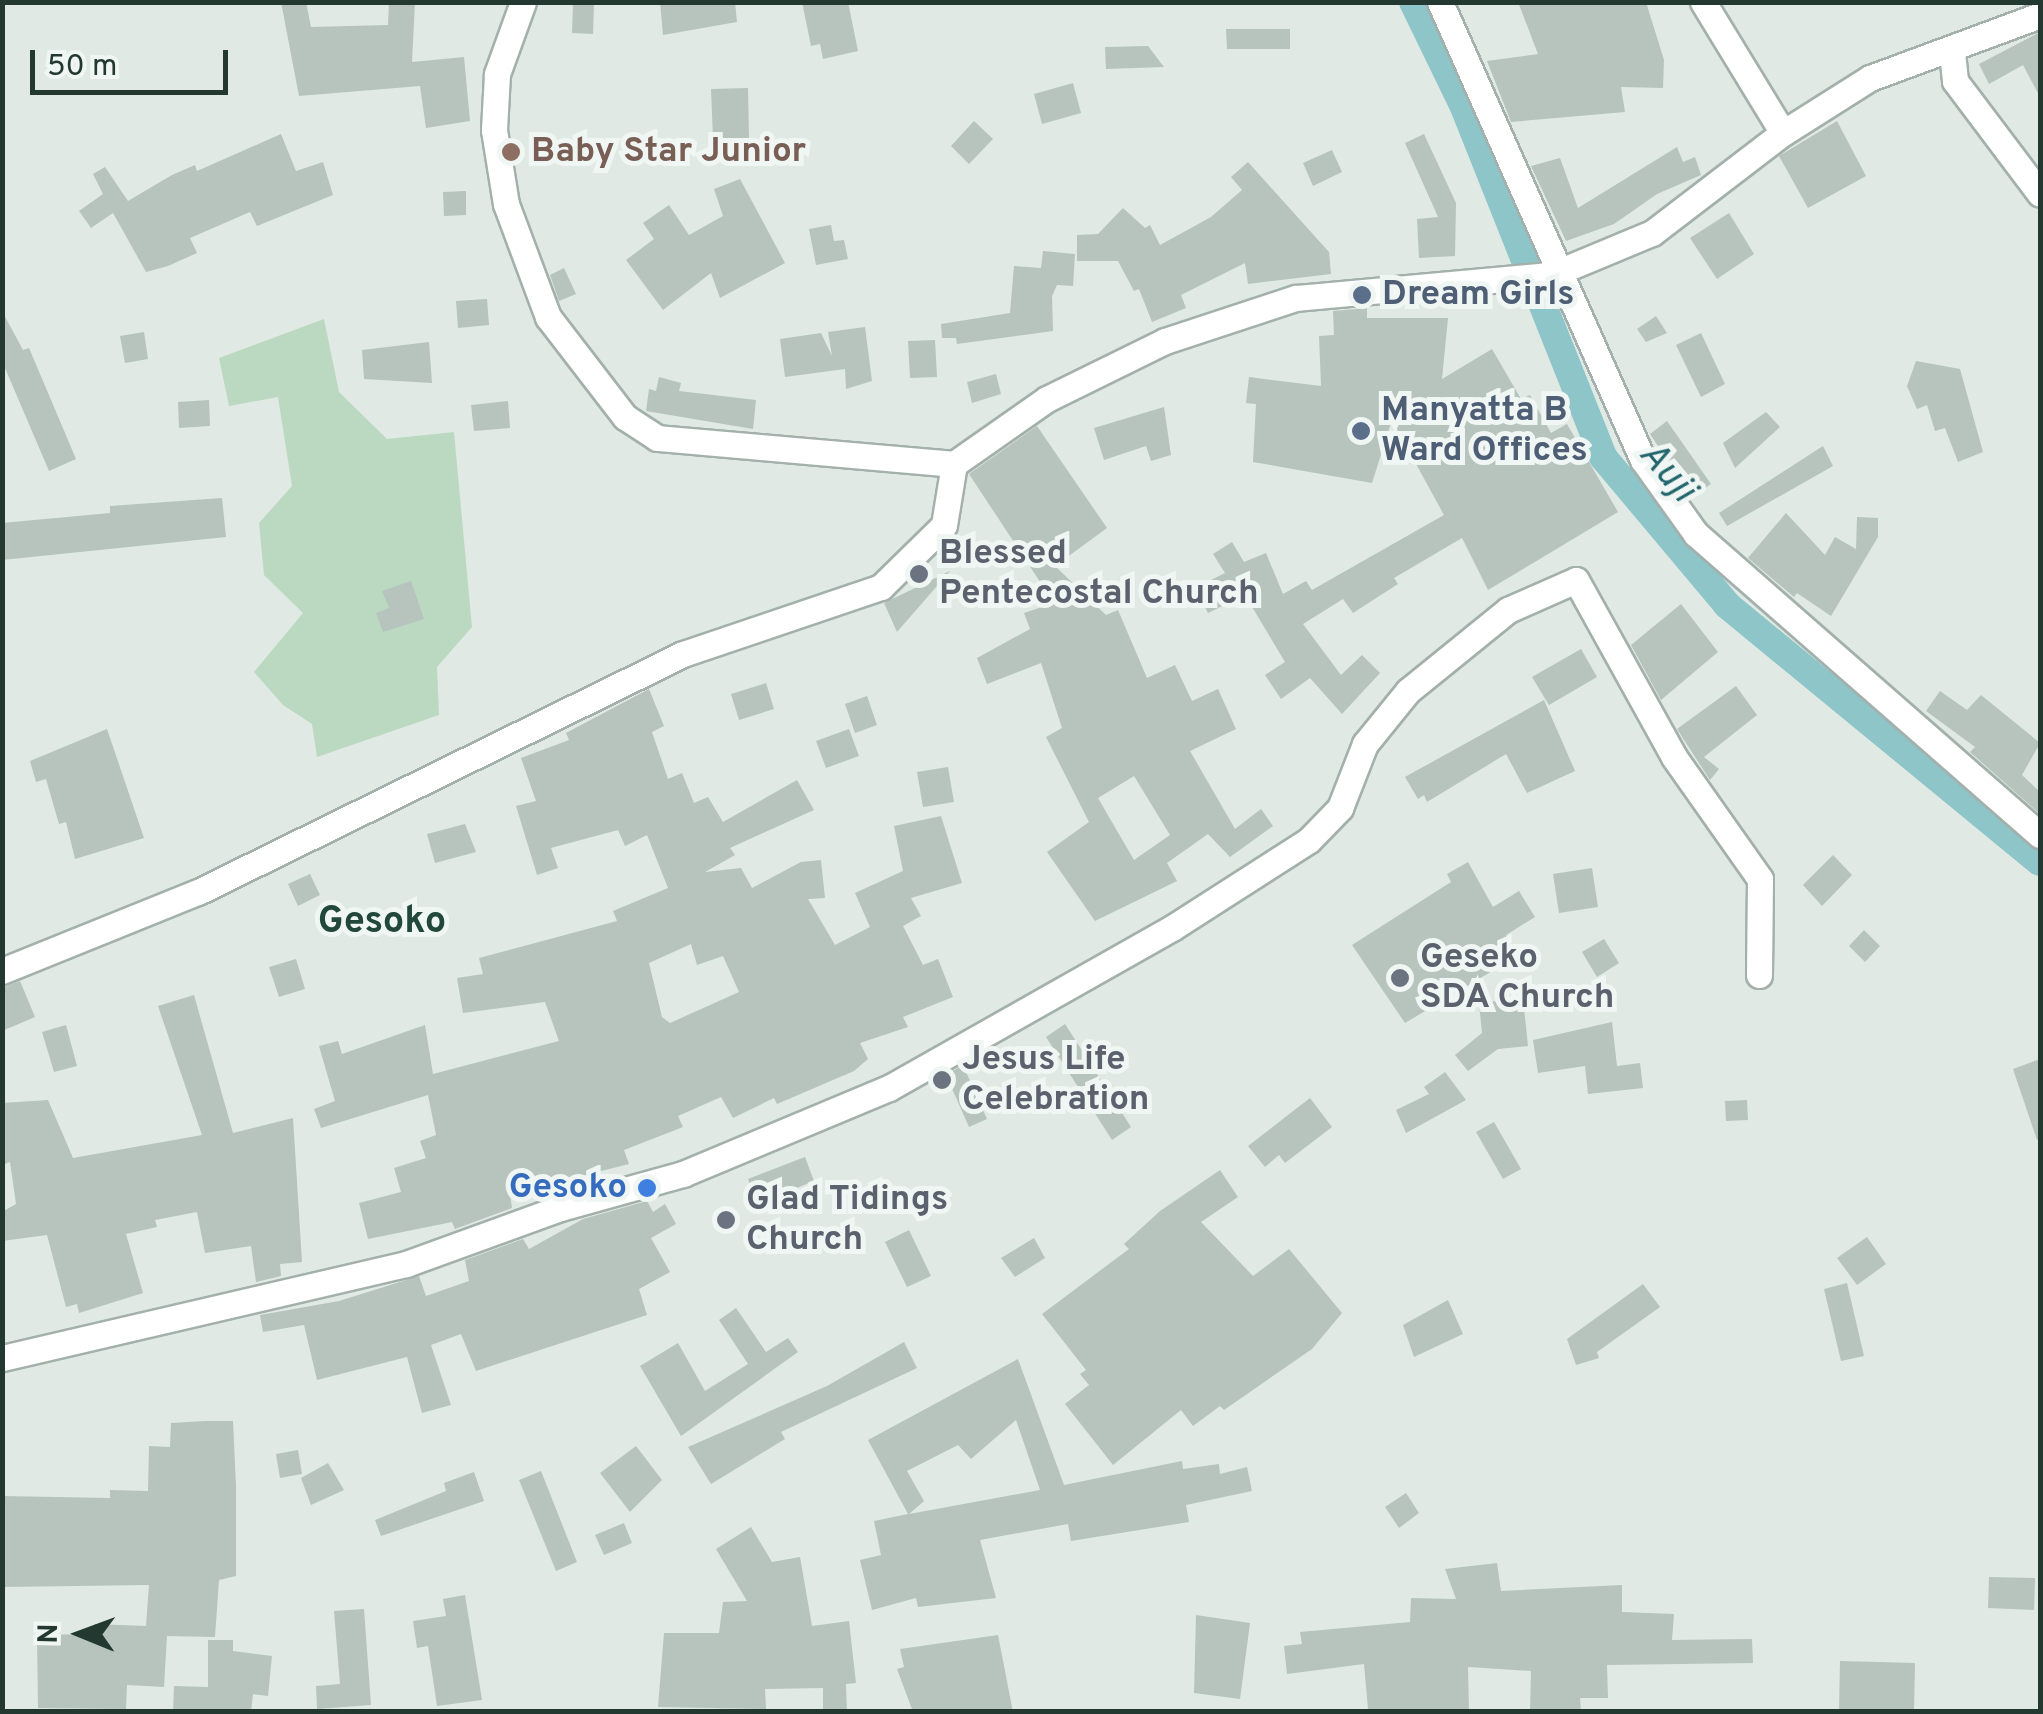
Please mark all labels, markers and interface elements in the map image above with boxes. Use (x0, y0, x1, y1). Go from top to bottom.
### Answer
scale bar (35, 30, 232, 92)
text: 50 m (47, 49, 117, 86)
place label: Baby Star Junior (531, 131, 806, 173)
marker: Baby Star Junior (500, 141, 522, 163)
place label: Dream Girls (1382, 274, 1575, 316)
marker: Dream Girls (1351, 284, 1373, 306)
place label: Manyatta B Ward Offices (1381, 390, 1588, 472)
marker: Manyatta B Ward Offices (1350, 420, 1372, 442)
water label: Auji (1628, 433, 1704, 513)
place label: Blessed Pentecostal Church (939, 533, 1259, 615)
marker: Blessed Pentecostal Church (908, 563, 930, 585)
district label: Gesoko (318, 900, 446, 946)
place label: Geseko SDA Church (1420, 937, 1616, 1019)
marker: Geseko SDA Church (1389, 967, 1411, 989)
place label: Jesus Life Celebration (962, 1039, 1150, 1121)
marker: Jesus Life Celebration (931, 1069, 953, 1091)
place label: Gesoko (509, 1167, 627, 1209)
marker: Gesoko (636, 1177, 658, 1199)
place label: Glad Tidings Church (746, 1179, 948, 1261)
marker: Glad Tidings Church (715, 1209, 737, 1231)
north arrow (30, 1584, 130, 1684)
text: N (32, 1623, 68, 1644)

